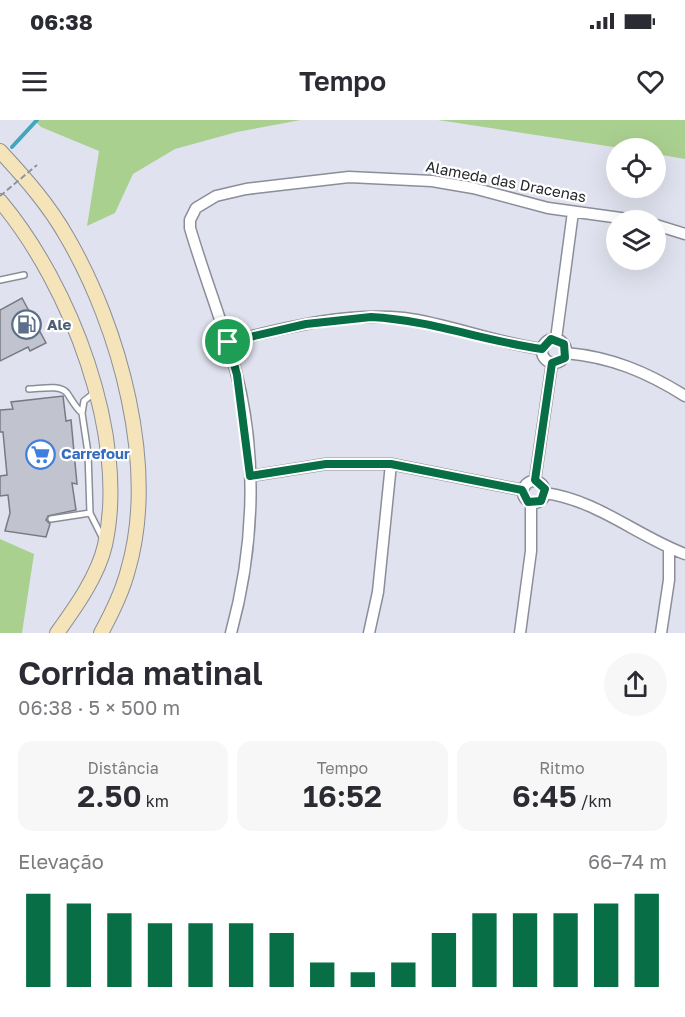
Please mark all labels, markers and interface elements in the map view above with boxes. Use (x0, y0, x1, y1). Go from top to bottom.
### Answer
text: 06:38 (30, 8, 93, 35)
icon: menu (18, 65, 51, 98)
text: Tempo (299, 65, 386, 97)
icon: heart (634, 65, 667, 98)
map controls (606, 138, 666, 270)
button: locate (606, 138, 666, 198)
street label: Alameda das Dracenas (424, 157, 588, 205)
button: layers (606, 210, 666, 270)
fuel station icon: Ale (10, 309, 42, 341)
place label: Ale (47, 315, 71, 333)
pin (202, 316, 253, 367)
icon: arrive (211, 325, 244, 358)
supermarket icon: Carrefour (24, 438, 56, 470)
place label: Carrefour (61, 444, 130, 462)
text: Corrida matinal (18, 653, 263, 692)
button: share (604, 653, 667, 716)
text: 06:38 · 5 × 500 m (18, 695, 180, 719)
text: Distância (88, 758, 159, 778)
text: Tempo (317, 758, 368, 778)
text: Ritmo (539, 758, 584, 778)
text: 2.50 (77, 778, 142, 814)
text: 16:52 (303, 778, 382, 814)
text: 6:45 (512, 778, 577, 814)
text: km (142, 791, 169, 811)
text: /km (577, 791, 612, 811)
text: Elevação (18, 849, 104, 873)
text: 66–74 m (588, 849, 667, 873)

